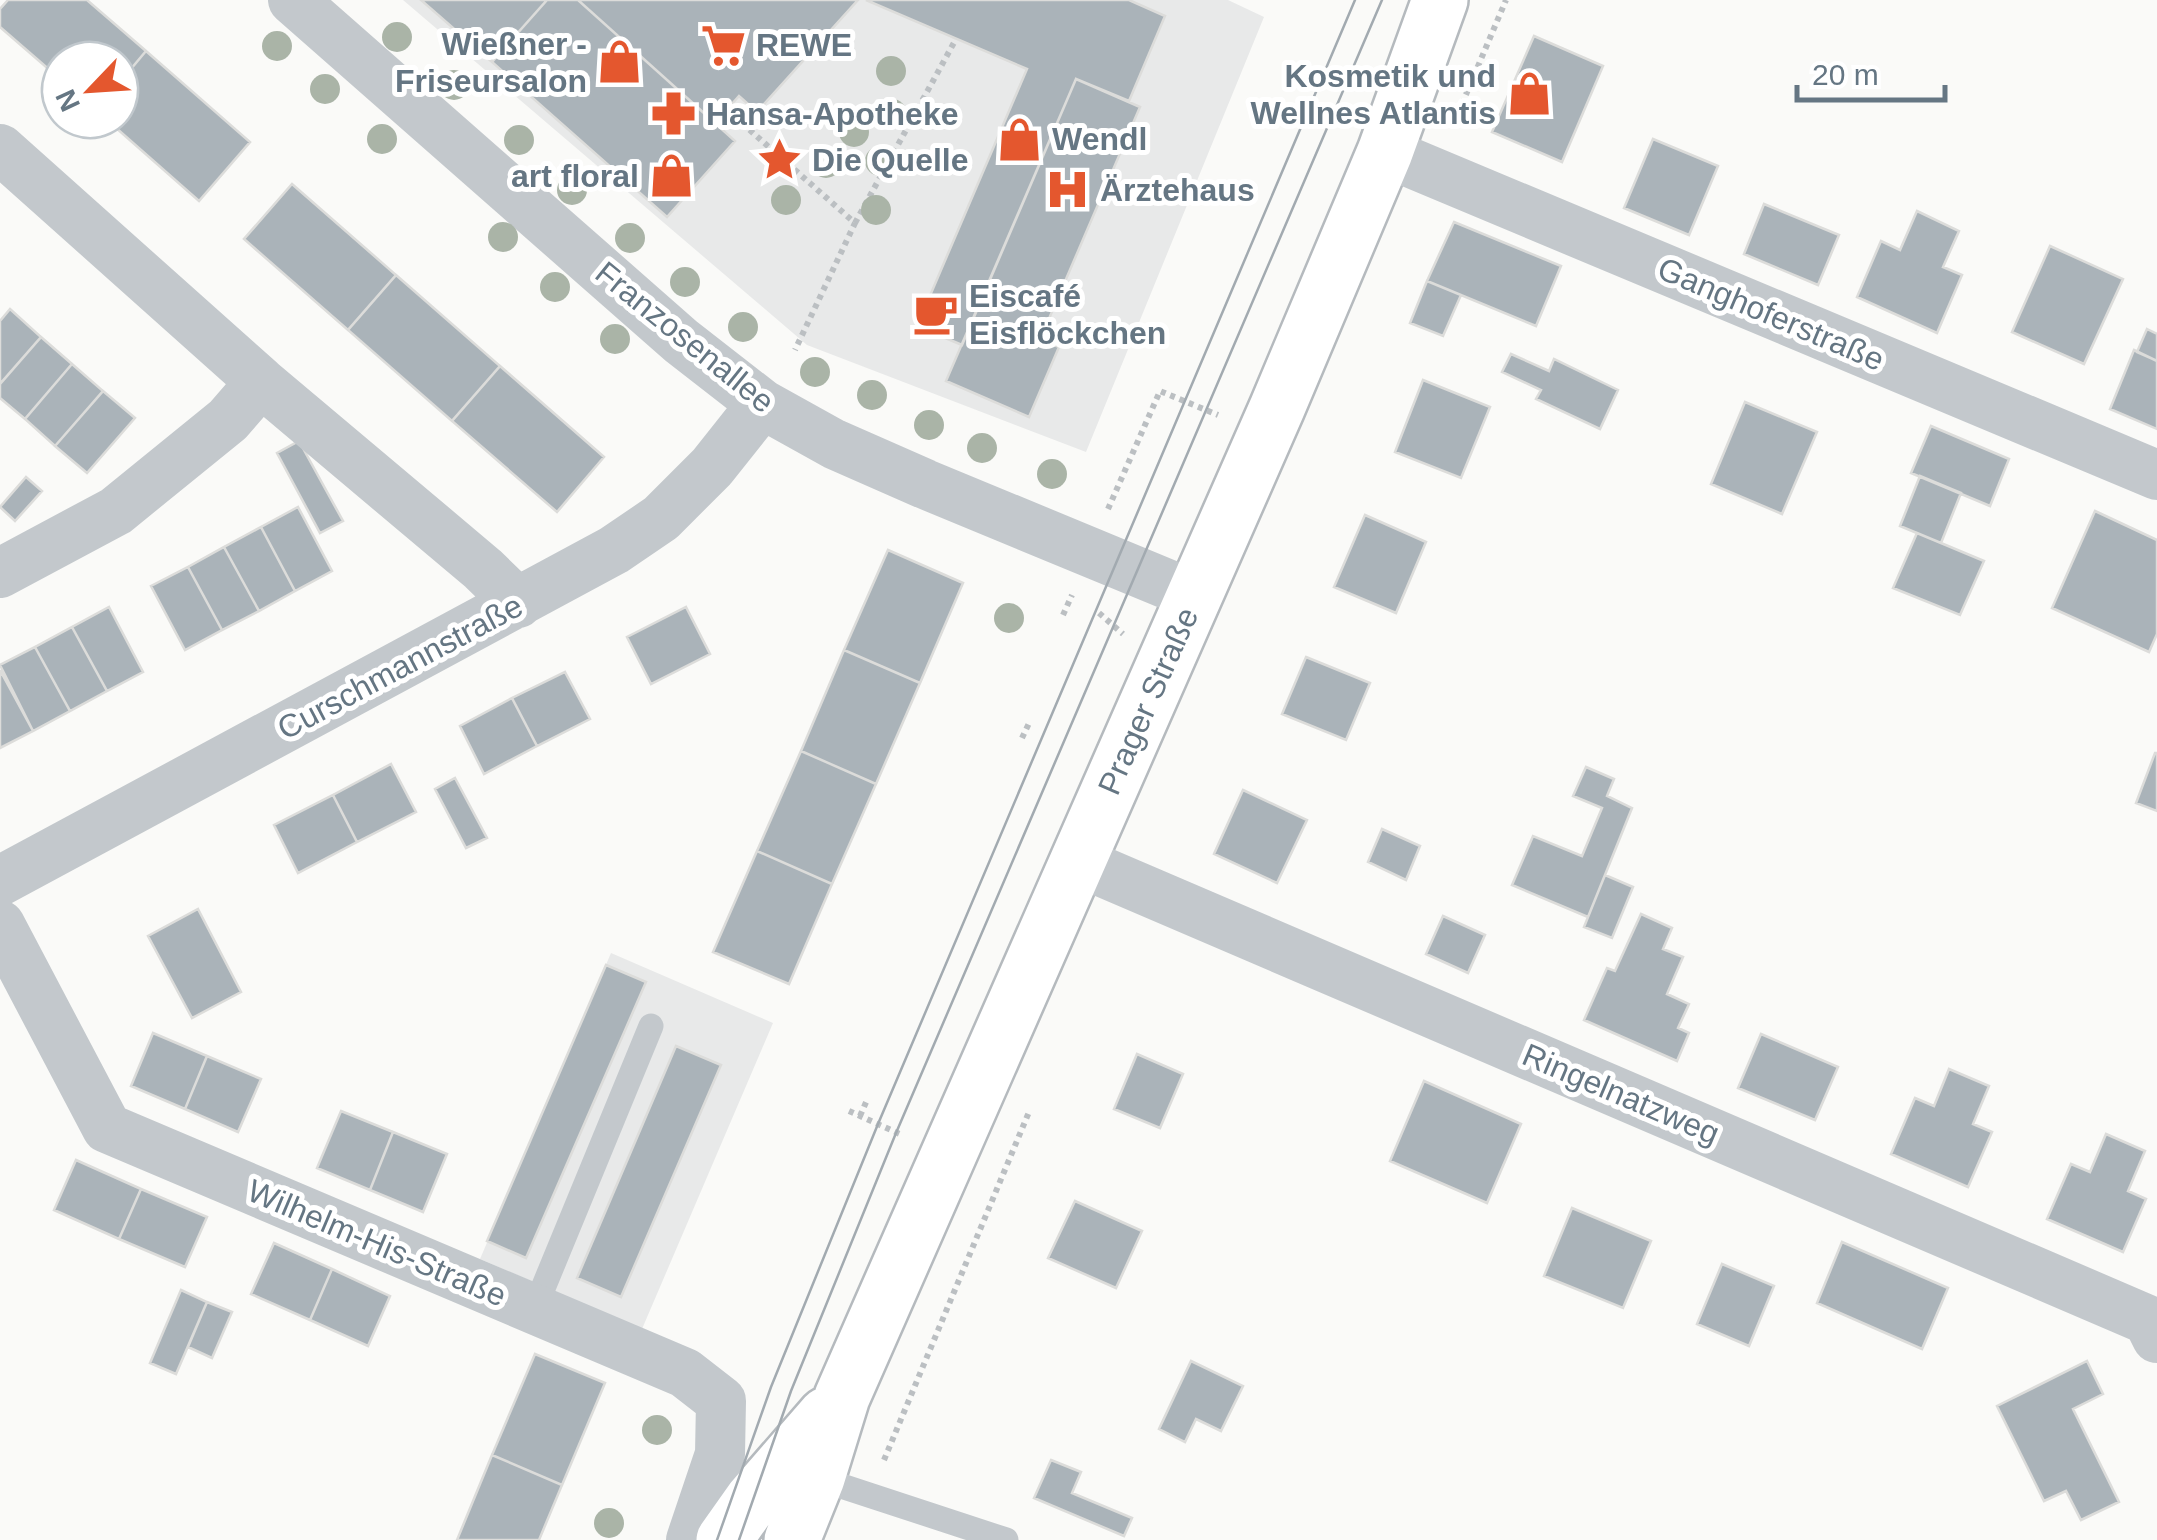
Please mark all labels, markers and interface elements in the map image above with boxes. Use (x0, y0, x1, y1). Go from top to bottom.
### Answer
supermarket icon: REWE (699, 21, 747, 69)
place label: Wießner - Friseursalon (395, 26, 587, 99)
place label: REWE (756, 27, 852, 63)
shop icon: Wießner - Friseursalon (596, 38, 644, 86)
north arrow (40, 40, 140, 140)
scale bar (1797, 40, 1944, 102)
place label: Kosmetik und Wellnes Atlantis (1251, 58, 1496, 131)
text: 20 m (1812, 58, 1879, 91)
shop icon: Kosmetik und Wellnes Atlantis (1505, 70, 1553, 118)
text: N (49, 85, 86, 116)
pharmacy icon: Hansa-Apotheke (649, 90, 697, 138)
place label: Hansa-Apotheke (706, 96, 959, 132)
shop icon: Wendl (995, 115, 1043, 163)
place label: Wendl (1052, 121, 1147, 157)
place icon: Die Quelle (755, 136, 803, 184)
place label: Die Quelle (812, 142, 969, 178)
shop icon: art floral (648, 152, 696, 200)
place label: art floral (511, 158, 639, 194)
hospital icon: Ärztehaus (1043, 166, 1091, 214)
place label: Ärztehaus (1100, 172, 1255, 208)
street label: Ganghoferstraße (1653, 250, 1889, 378)
street label: Franzosenallee (589, 254, 781, 420)
place label: Eiscafé Eisflöckchen (969, 278, 1166, 351)
cafe icon: Eiscafé Eisflöckchen (912, 290, 960, 338)
street label: Curschmannstraße (271, 587, 529, 747)
street label: Prager Straße (1091, 602, 1205, 800)
street label: Ringelnatzweg (1517, 1036, 1725, 1152)
street label: Wilhelm-His-Straße (242, 1172, 512, 1314)

